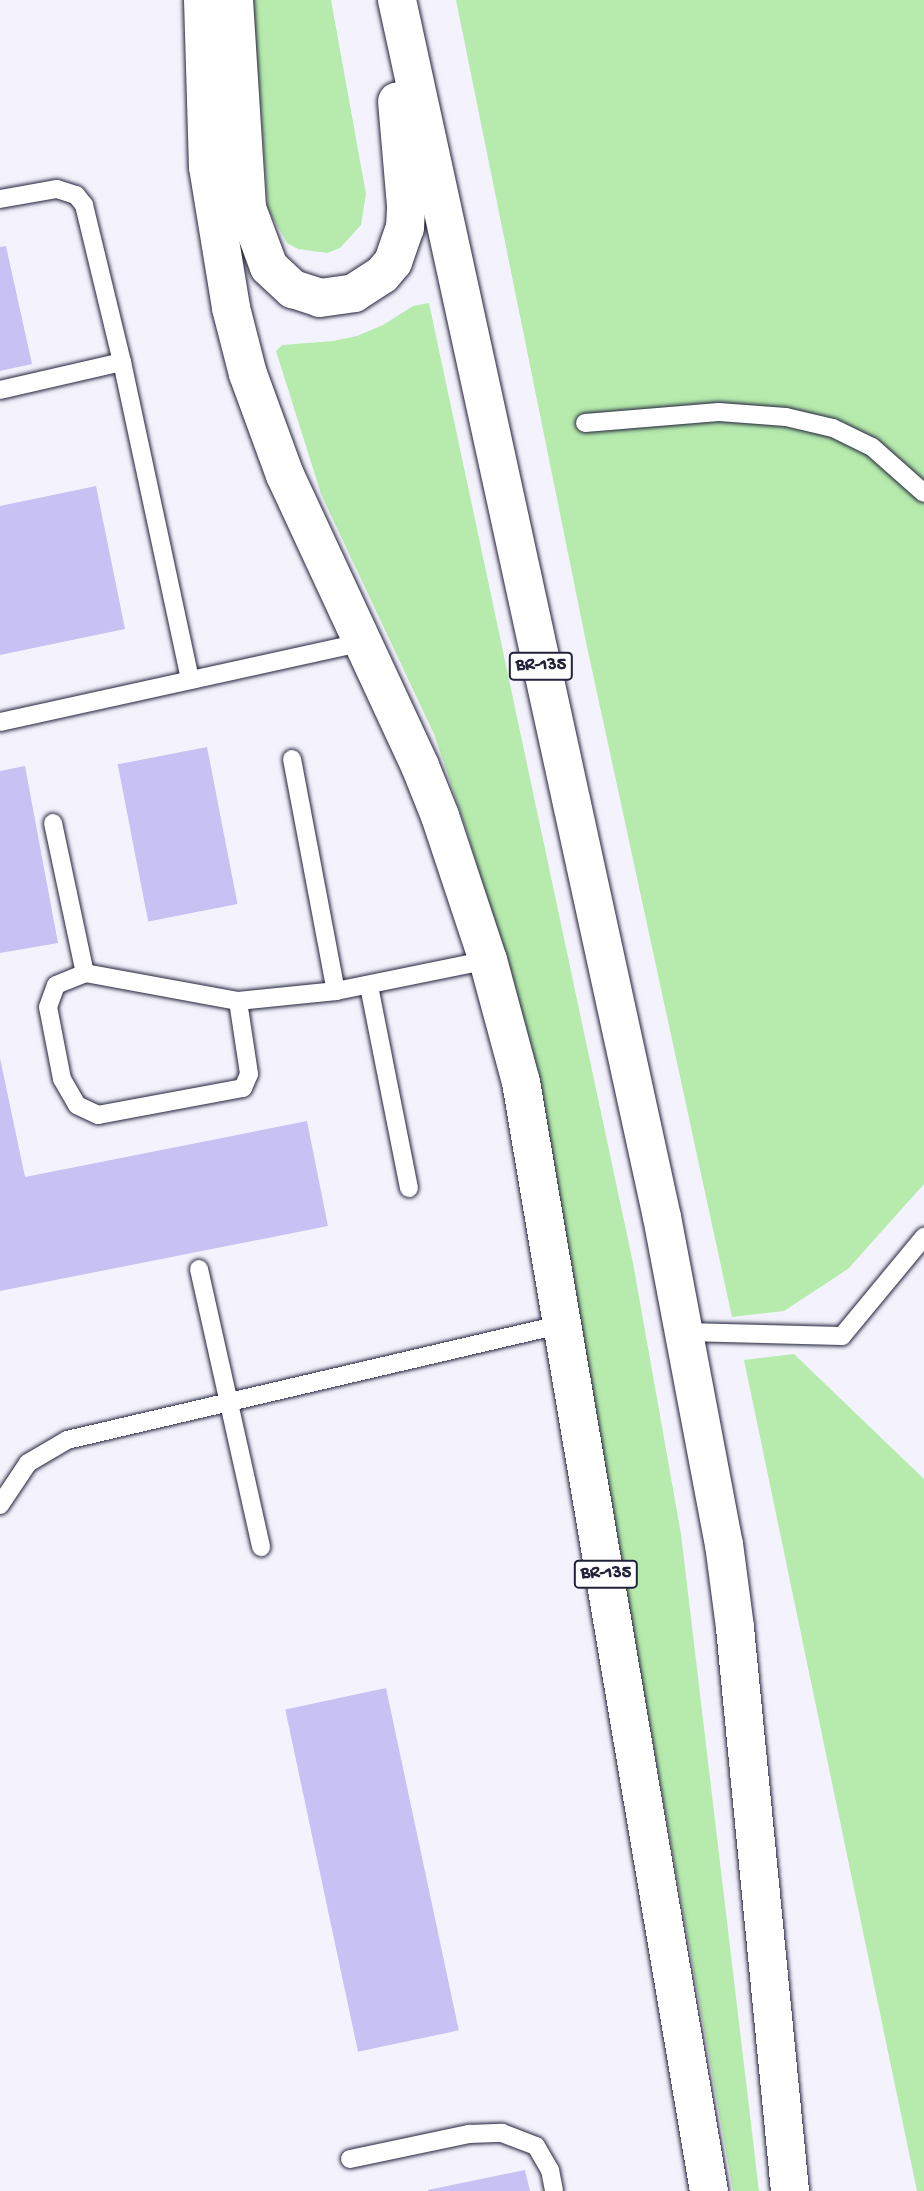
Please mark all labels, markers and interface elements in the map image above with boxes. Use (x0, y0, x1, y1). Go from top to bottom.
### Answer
road number: BR-135 (508, 652, 574, 680)
road number: BR-135 (573, 1560, 639, 1588)

